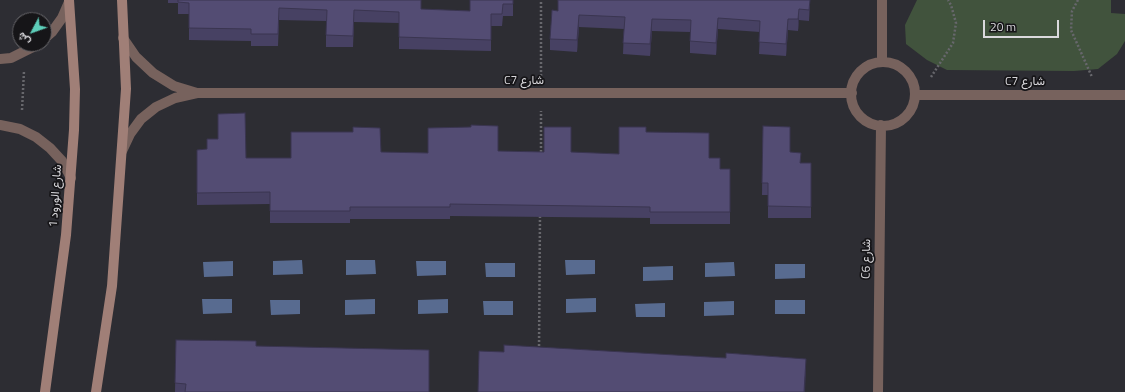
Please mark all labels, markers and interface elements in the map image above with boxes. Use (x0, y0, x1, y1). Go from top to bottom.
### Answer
north arrow (12, 12, 52, 52)
scale bar (985, 12, 1061, 38)
text: 20 m (990, 17, 1016, 36)
text: ش (13, 29, 34, 49)
street label: C7 شارع (504, 74, 544, 88)
street label: C7 شارع (1005, 75, 1045, 89)
street label: شارع الورود 1 (47, 164, 65, 228)
street label: C6 شارع (859, 239, 875, 279)

